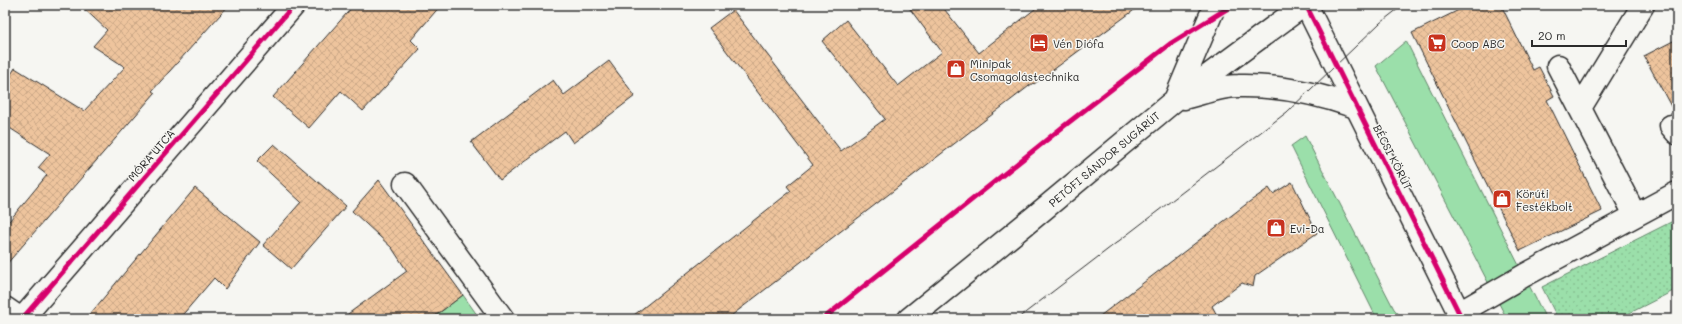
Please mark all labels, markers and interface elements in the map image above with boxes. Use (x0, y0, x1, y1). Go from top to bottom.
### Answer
scale bar (1532, 22, 1626, 48)
text: 20 m (1538, 27, 1566, 43)
hotel icon: Vén Diófa (1028, 32, 1050, 54)
supermarket icon: Coop ABC (1426, 32, 1448, 54)
place label: Vén Diófa (1053, 36, 1104, 51)
place label: Coop ABC (1451, 36, 1505, 51)
place label: Minipak Csomagolástechnika (970, 56, 1080, 84)
shop icon: Minipak Csomagolástechnika (945, 58, 967, 80)
street label: PETŐFI SÁNDOR SUGÁRÚT (1045, 108, 1163, 210)
street label: BÉCSI KÖRÚT (1370, 122, 1416, 192)
street label: MÓRA UTCA (124, 126, 178, 184)
place label: Körúti Festékbolt (1516, 186, 1573, 214)
shop icon: Körúti Festékbolt (1491, 188, 1513, 210)
shop icon: Evi-Da (1265, 217, 1287, 239)
place label: Evi-Da (1290, 221, 1325, 236)

